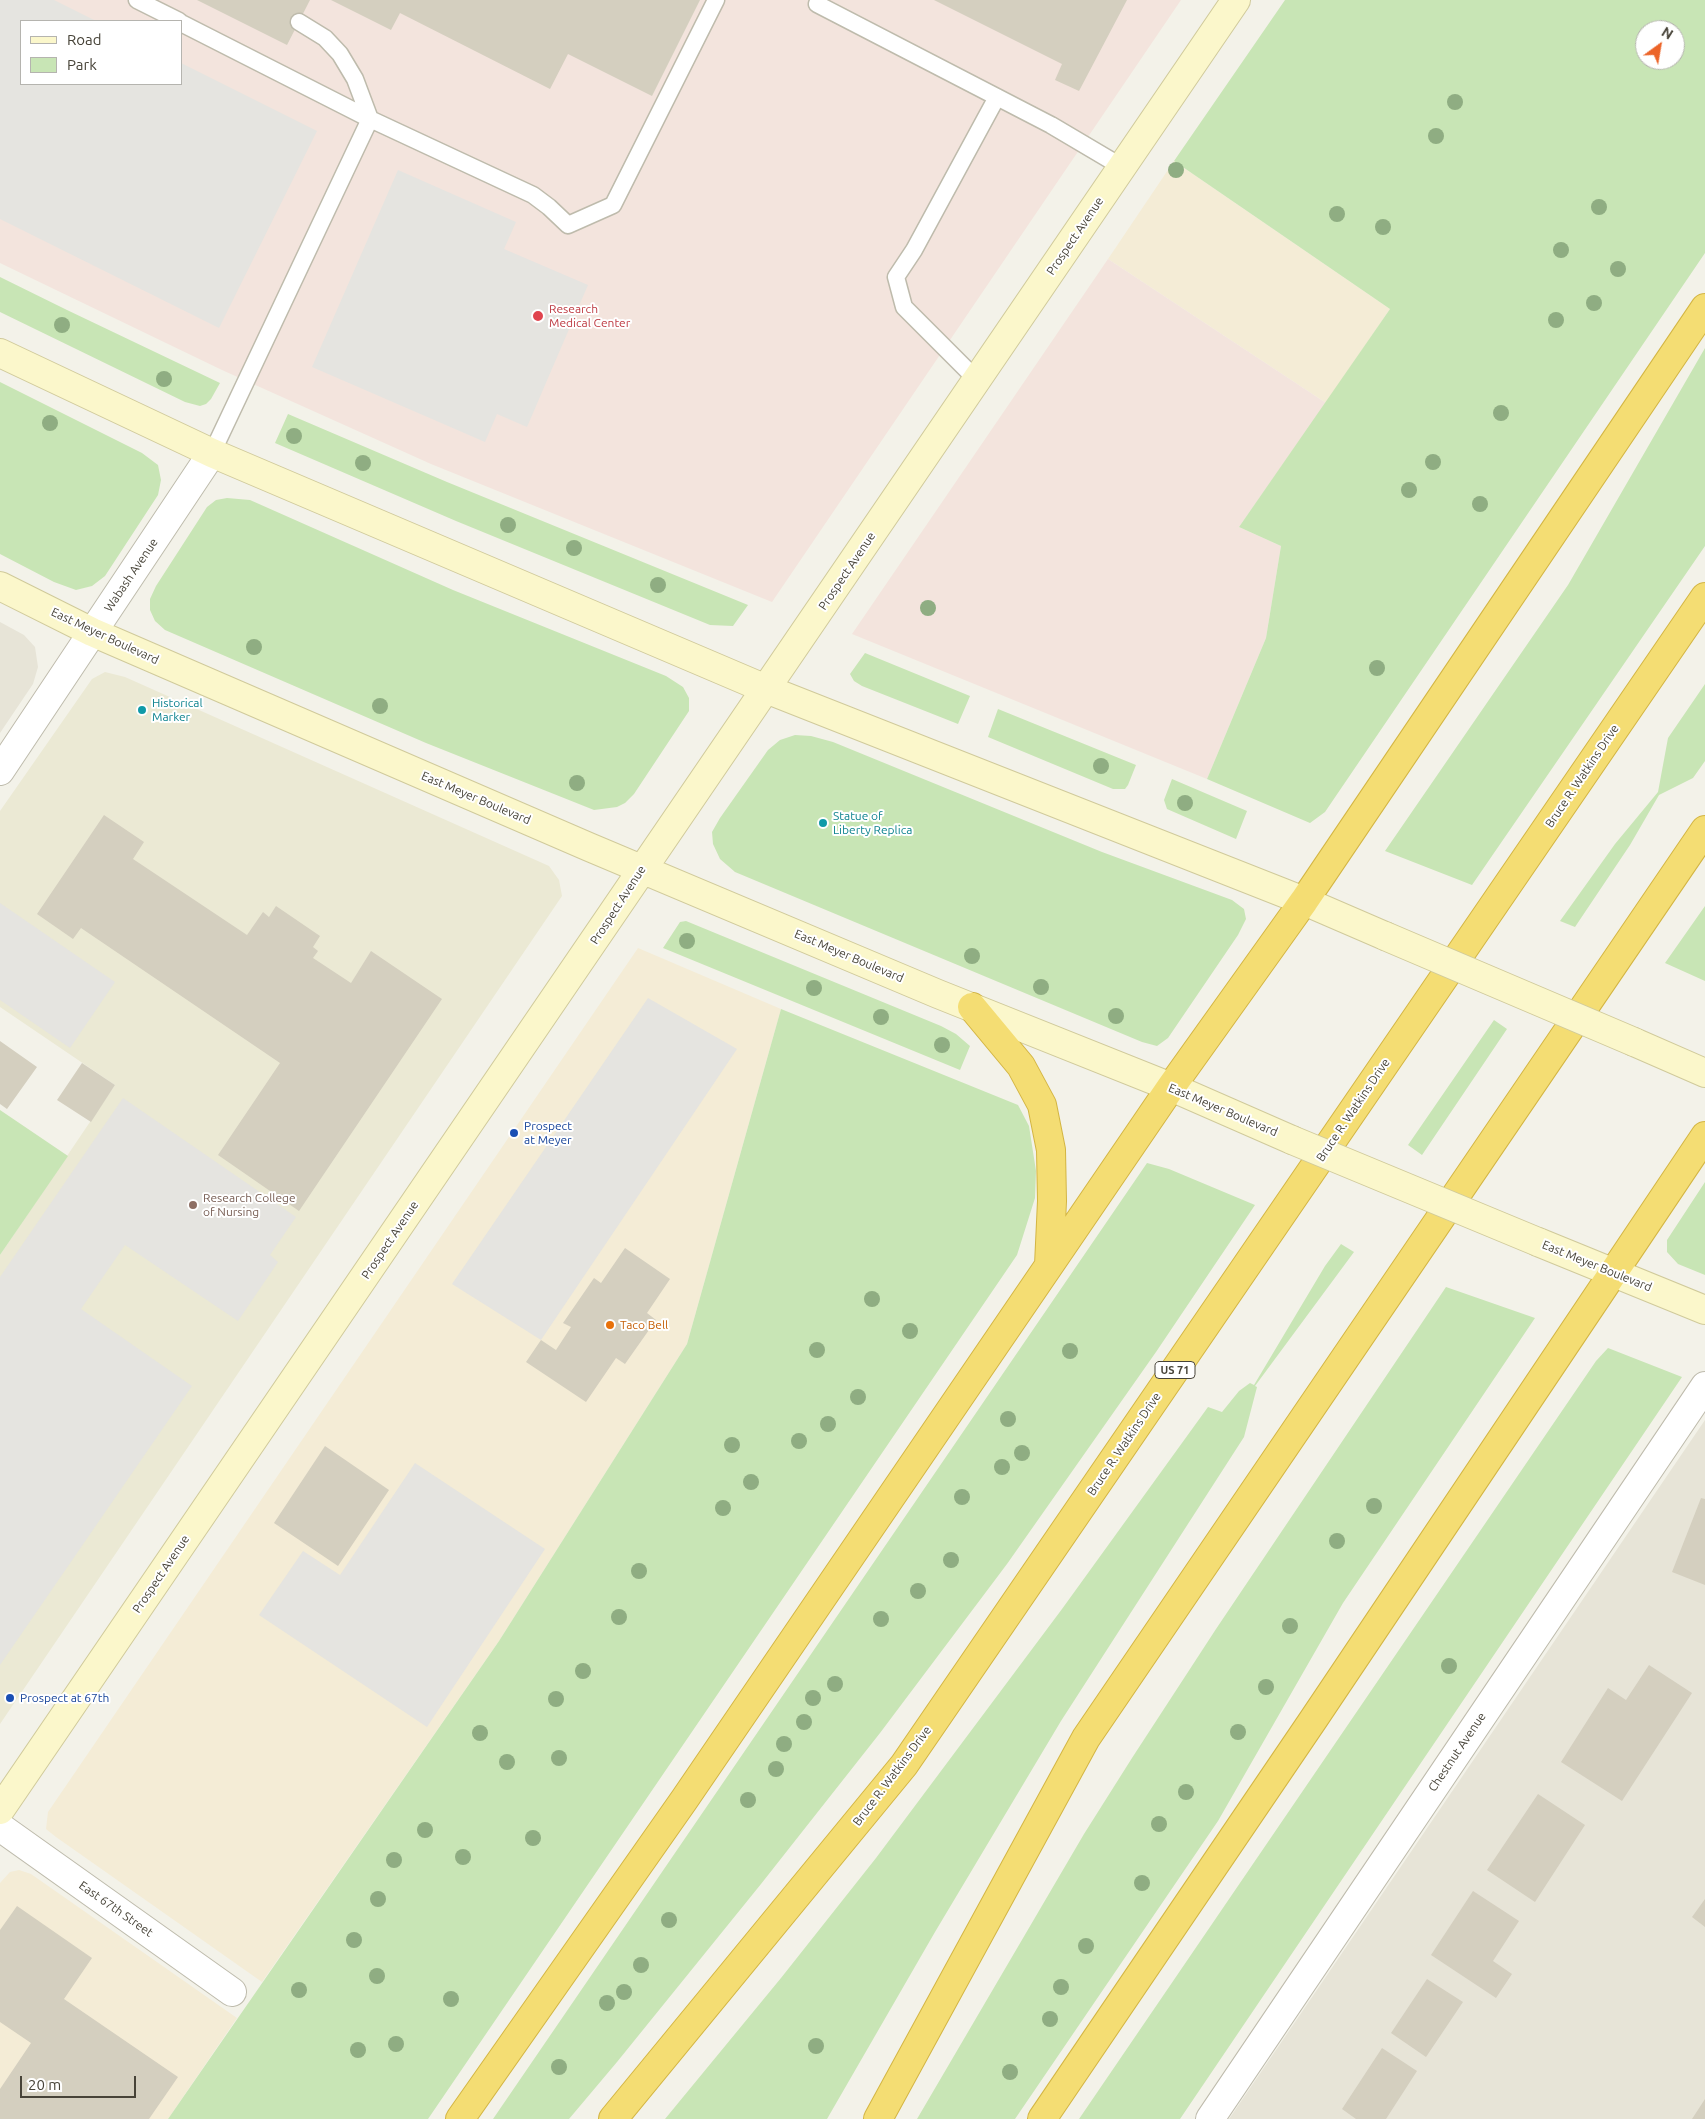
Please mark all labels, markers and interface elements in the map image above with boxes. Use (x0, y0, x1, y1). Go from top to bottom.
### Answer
legend (20, 20, 182, 85)
north arrow (1635, 20, 1685, 70)
text: N (1659, 24, 1676, 43)
text: Road (67, 31, 102, 48)
text: Park (67, 56, 97, 73)
street label: Prospect Avenue (1044, 194, 1106, 278)
place label: Research Medical Center (549, 302, 630, 330)
marker: Research Medical Center (531, 309, 545, 323)
street label: Prospect Avenue (816, 529, 878, 613)
street label: Wabash Avenue (101, 536, 161, 614)
street label: East Meyer Boulevard (49, 605, 161, 667)
place label: Historical Marker (152, 696, 203, 724)
marker: Historical Marker (136, 704, 148, 716)
street label: Bruce R. Watkins Drive (1542, 722, 1622, 830)
street label: East Meyer Boulevard (419, 768, 533, 828)
place label: Statue of Liberty Replica (833, 809, 912, 837)
marker: Statue of Liberty Replica (817, 817, 829, 829)
street label: Prospect Avenue (587, 863, 649, 947)
street label: East Meyer Boulevard (792, 926, 906, 986)
street label: Bruce R. Watkins Drive (1313, 1056, 1393, 1164)
street label: East Meyer Boulevard (1166, 1080, 1280, 1140)
place label: Prospect at Meyer (524, 1119, 572, 1147)
marker: Prospect at Meyer (508, 1127, 520, 1139)
place label: Research College of Nursing (203, 1191, 296, 1219)
street label: Prospect Avenue (359, 1198, 421, 1282)
marker: Research College of Nursing (187, 1199, 199, 1211)
street label: East Meyer Boulevard (1540, 1237, 1654, 1295)
place label: Taco Bell (620, 1318, 668, 1332)
marker: Taco Bell (604, 1319, 616, 1331)
road number: US 71 (1155, 1362, 1195, 1378)
street label: Bruce R. Watkins Drive (1084, 1390, 1164, 1498)
street label: Prospect Avenue (130, 1532, 192, 1616)
place label: Prospect at 67th (20, 1691, 109, 1705)
marker: Prospect at 67th (4, 1692, 16, 1704)
street label: Chestnut Avenue (1425, 1710, 1489, 1794)
street label: Bruce R. Watkins Drive (850, 1723, 934, 1829)
street label: East 67th Street (76, 1878, 156, 1940)
scale bar (22, 2066, 139, 2098)
text: 20 m (28, 2076, 61, 2093)

